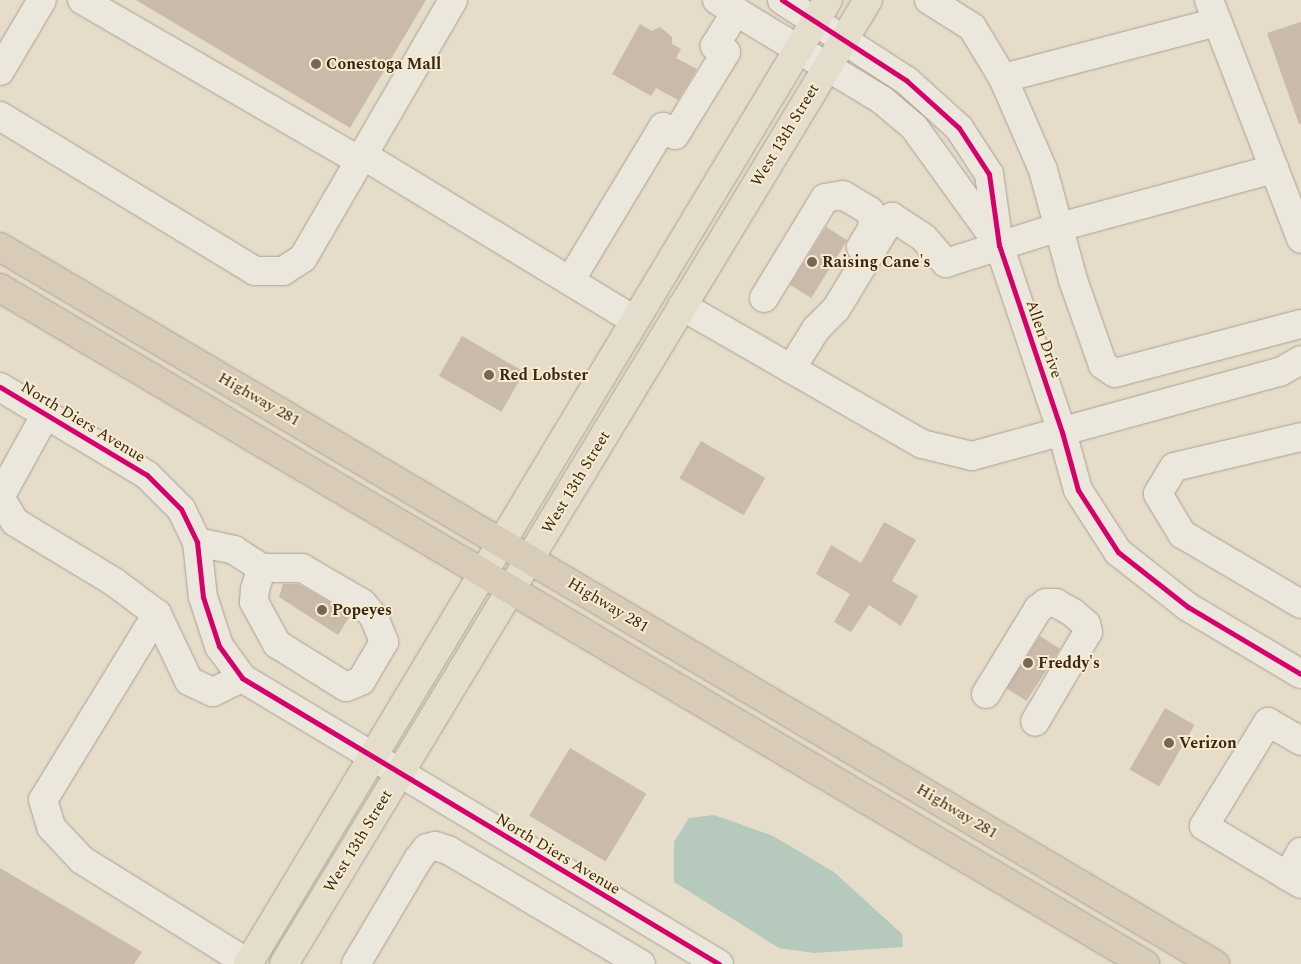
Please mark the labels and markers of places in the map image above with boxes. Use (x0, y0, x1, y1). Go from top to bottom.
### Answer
place label: Conestoga Mall (326, 54, 441, 74)
marker: Conestoga Mall (310, 58, 322, 70)
place label: Raising Cane's (822, 252, 931, 272)
marker: Raising Cane's (806, 256, 818, 268)
place label: Red Lobster (499, 365, 588, 385)
marker: Red Lobster (483, 369, 495, 381)
place label: Popeyes (332, 600, 392, 620)
marker: Popeyes (316, 604, 328, 616)
place label: Freddy's (1038, 653, 1100, 673)
marker: Freddy's (1022, 657, 1034, 669)
place label: Verizon (1179, 733, 1237, 753)
marker: Verizon (1163, 737, 1175, 749)

